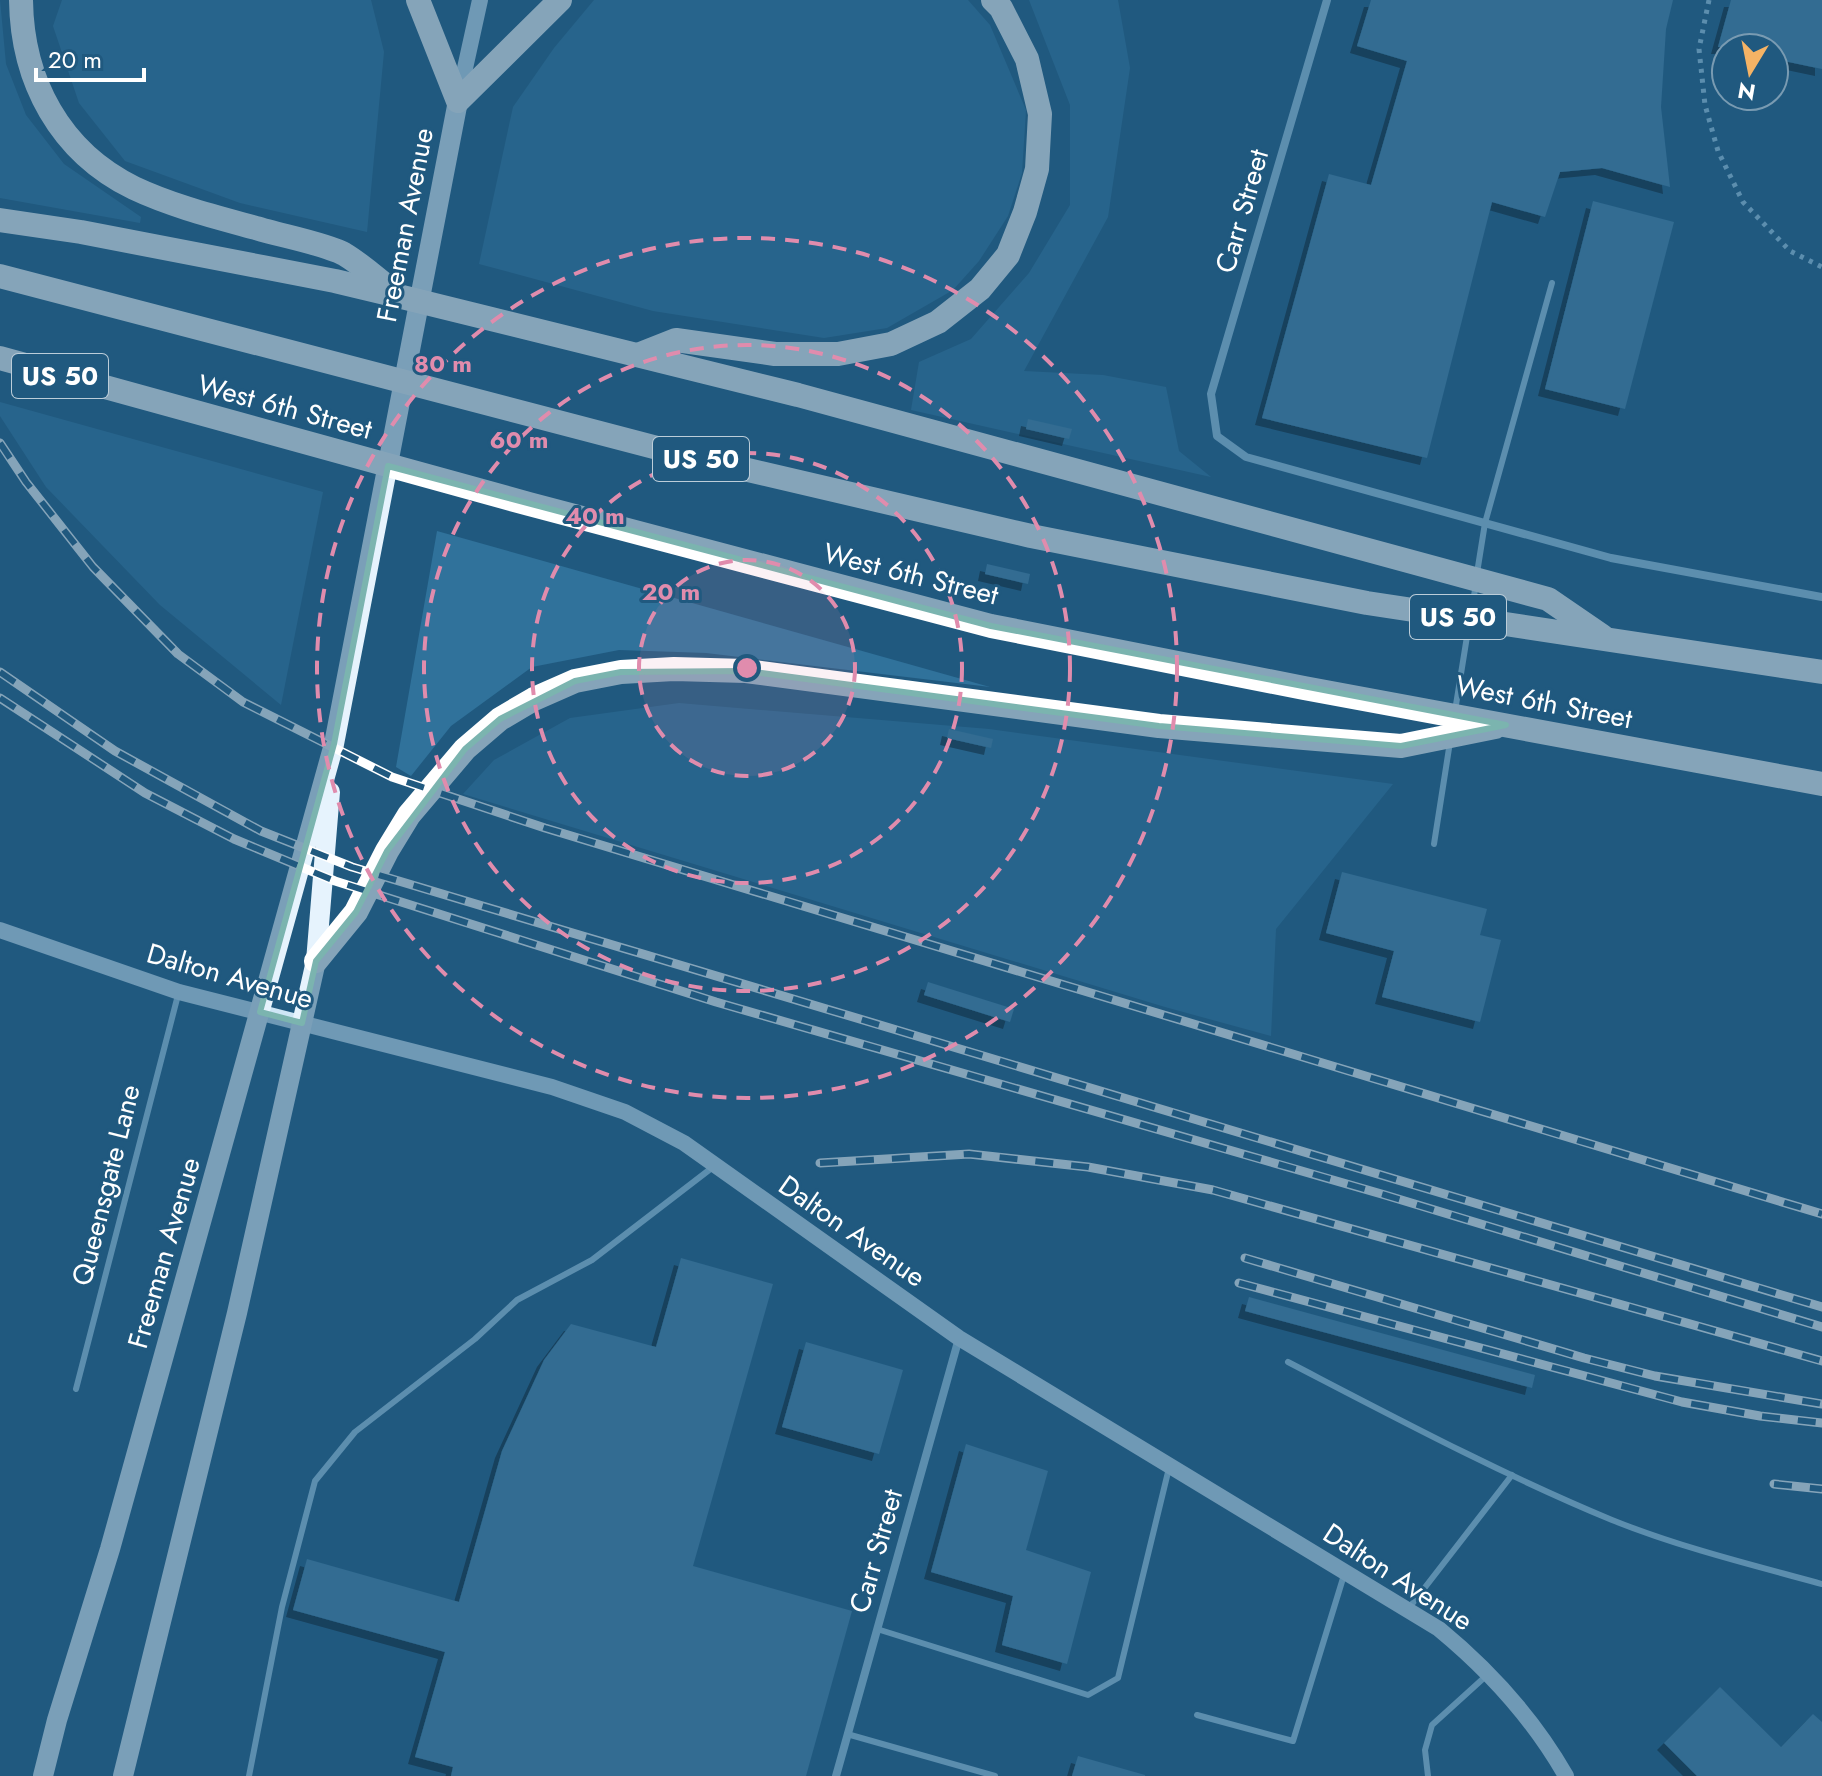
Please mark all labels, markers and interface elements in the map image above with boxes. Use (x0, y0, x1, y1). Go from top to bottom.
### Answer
scale bar (36, 32, 144, 82)
north arrow (1710, 32, 1790, 112)
text: 20 m (48, 42, 102, 77)
text: N (1735, 74, 1758, 109)
street label: Freeman Avenue (366, 124, 444, 326)
street label: Carr Street (1205, 144, 1279, 278)
text: 80 m (414, 346, 472, 381)
road number: US 50 (12, 354, 108, 398)
street label: West 6th Street (193, 364, 377, 450)
text: 60 m (490, 422, 548, 457)
road number: US 50 (653, 437, 749, 481)
text: 40 m (565, 498, 625, 533)
street label: West 6th Street (819, 532, 1003, 616)
text: 20 m (642, 574, 700, 609)
road number: US 50 (1410, 595, 1506, 639)
centre of rings (733, 654, 761, 682)
street label: West 6th Street (1452, 665, 1636, 739)
street label: Dalton Avenue (142, 933, 318, 1019)
street label: Queensgate Lane (61, 1080, 151, 1290)
street label: Freeman Avenue (117, 1153, 211, 1353)
street label: Dalton Avenue (770, 1165, 934, 1297)
street label: Carr Street (839, 1484, 913, 1618)
street label: Dalton Avenue (1315, 1513, 1481, 1641)

